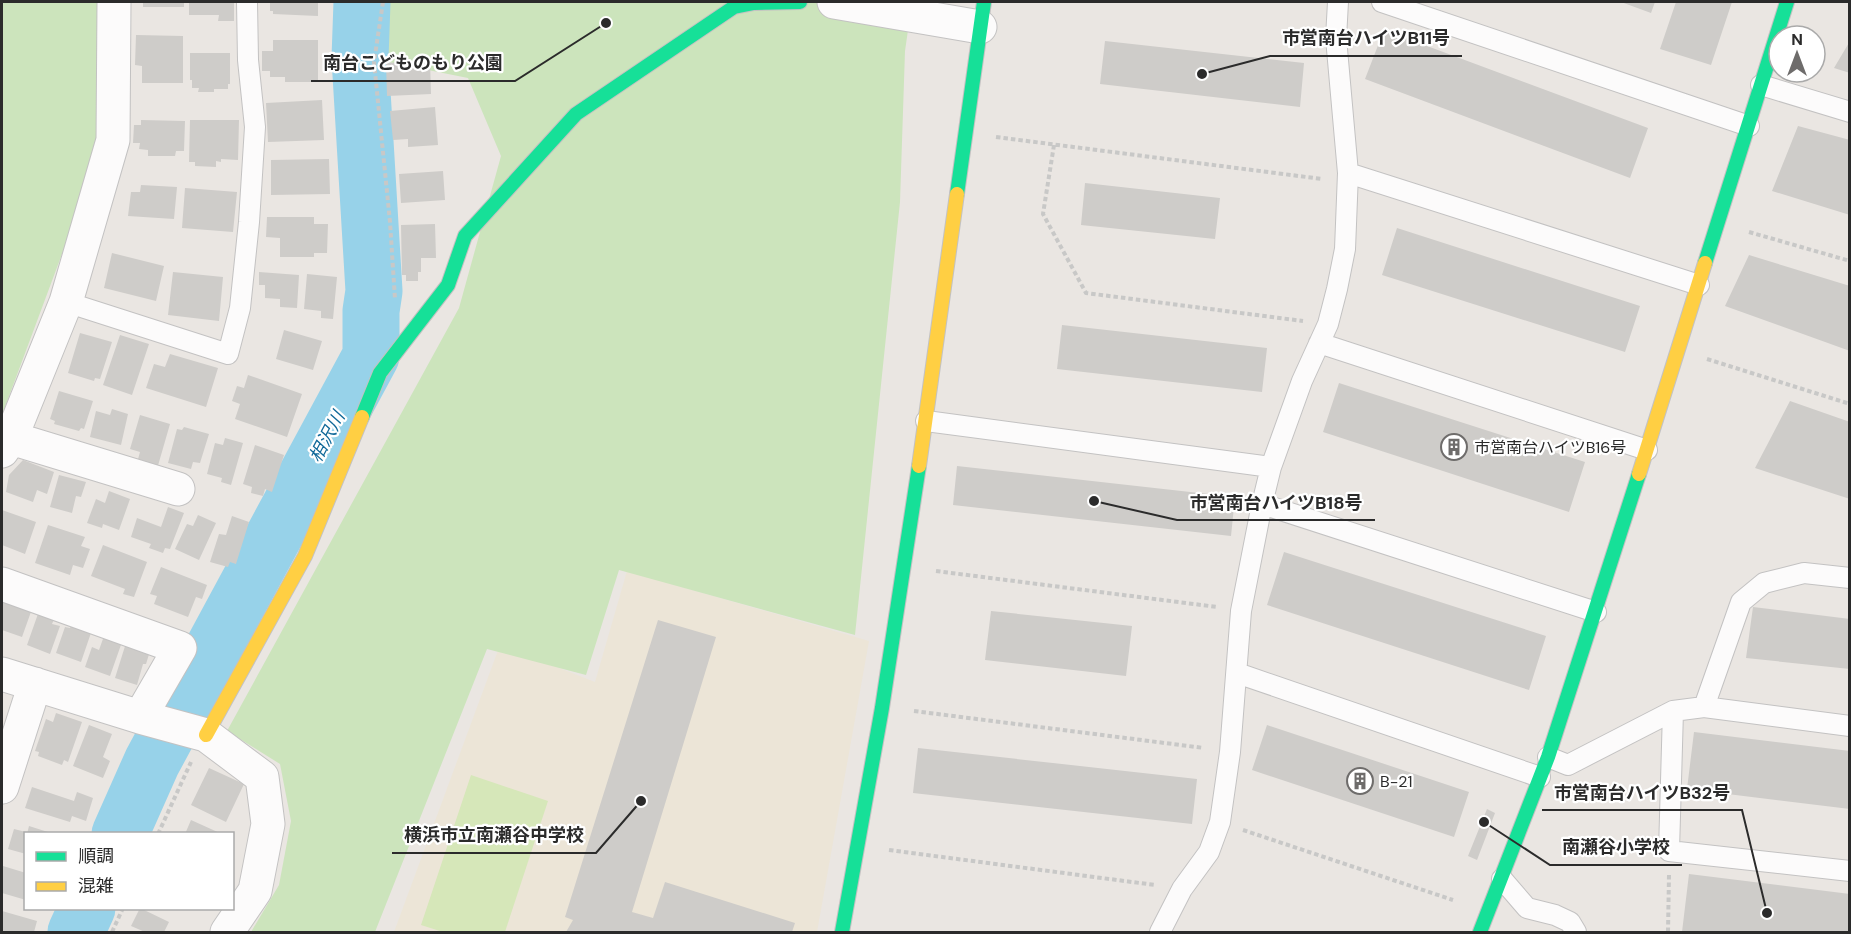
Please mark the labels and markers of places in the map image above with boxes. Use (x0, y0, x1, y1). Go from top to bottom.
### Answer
callout: 市営南台ハイツB11号 (1270, 20, 1462, 56)
callout: 南台こどものもり公園 (311, 45, 515, 81)
building icon: 市営南台ハイツB16号 (1439, 432, 1469, 462)
place label: 市営南台ハイツB16号 (1474, 437, 1626, 458)
callout: 市営南台ハイツB18号 (1177, 484, 1375, 520)
building icon: B-21 (1345, 766, 1375, 796)
place label: B-21 (1380, 771, 1413, 792)
callout: 市営南台ハイツB32号 (1542, 774, 1742, 810)
callout: 横浜市立南瀬谷中学校 (392, 817, 596, 853)
callout: 南瀬谷小学校 (1550, 829, 1682, 865)

